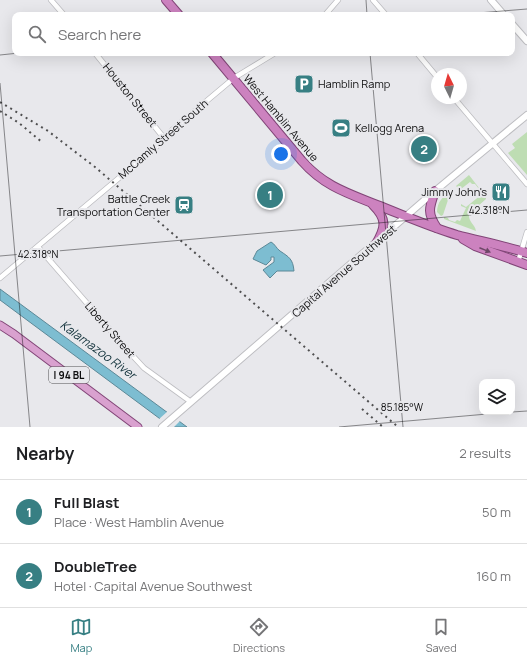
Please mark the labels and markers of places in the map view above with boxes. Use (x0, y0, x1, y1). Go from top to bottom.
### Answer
parking icon: Hamblin Ramp (293, 73, 315, 95)
place label: Hamblin Ramp (318, 76, 391, 91)
sports icon: Kellogg Arena (330, 117, 352, 139)
place label: Kellogg Arena (355, 120, 424, 135)
pin: 2 (411, 134, 437, 164)
pin: 1 (257, 180, 283, 210)
restaurant icon: Jimmy John's (490, 181, 512, 203)
place label: Jimmy John's (421, 184, 487, 199)
place label: Battle Creek Transportation Center (57, 191, 171, 219)
station icon: Battle Creek Transportation Center (173, 194, 195, 216)

